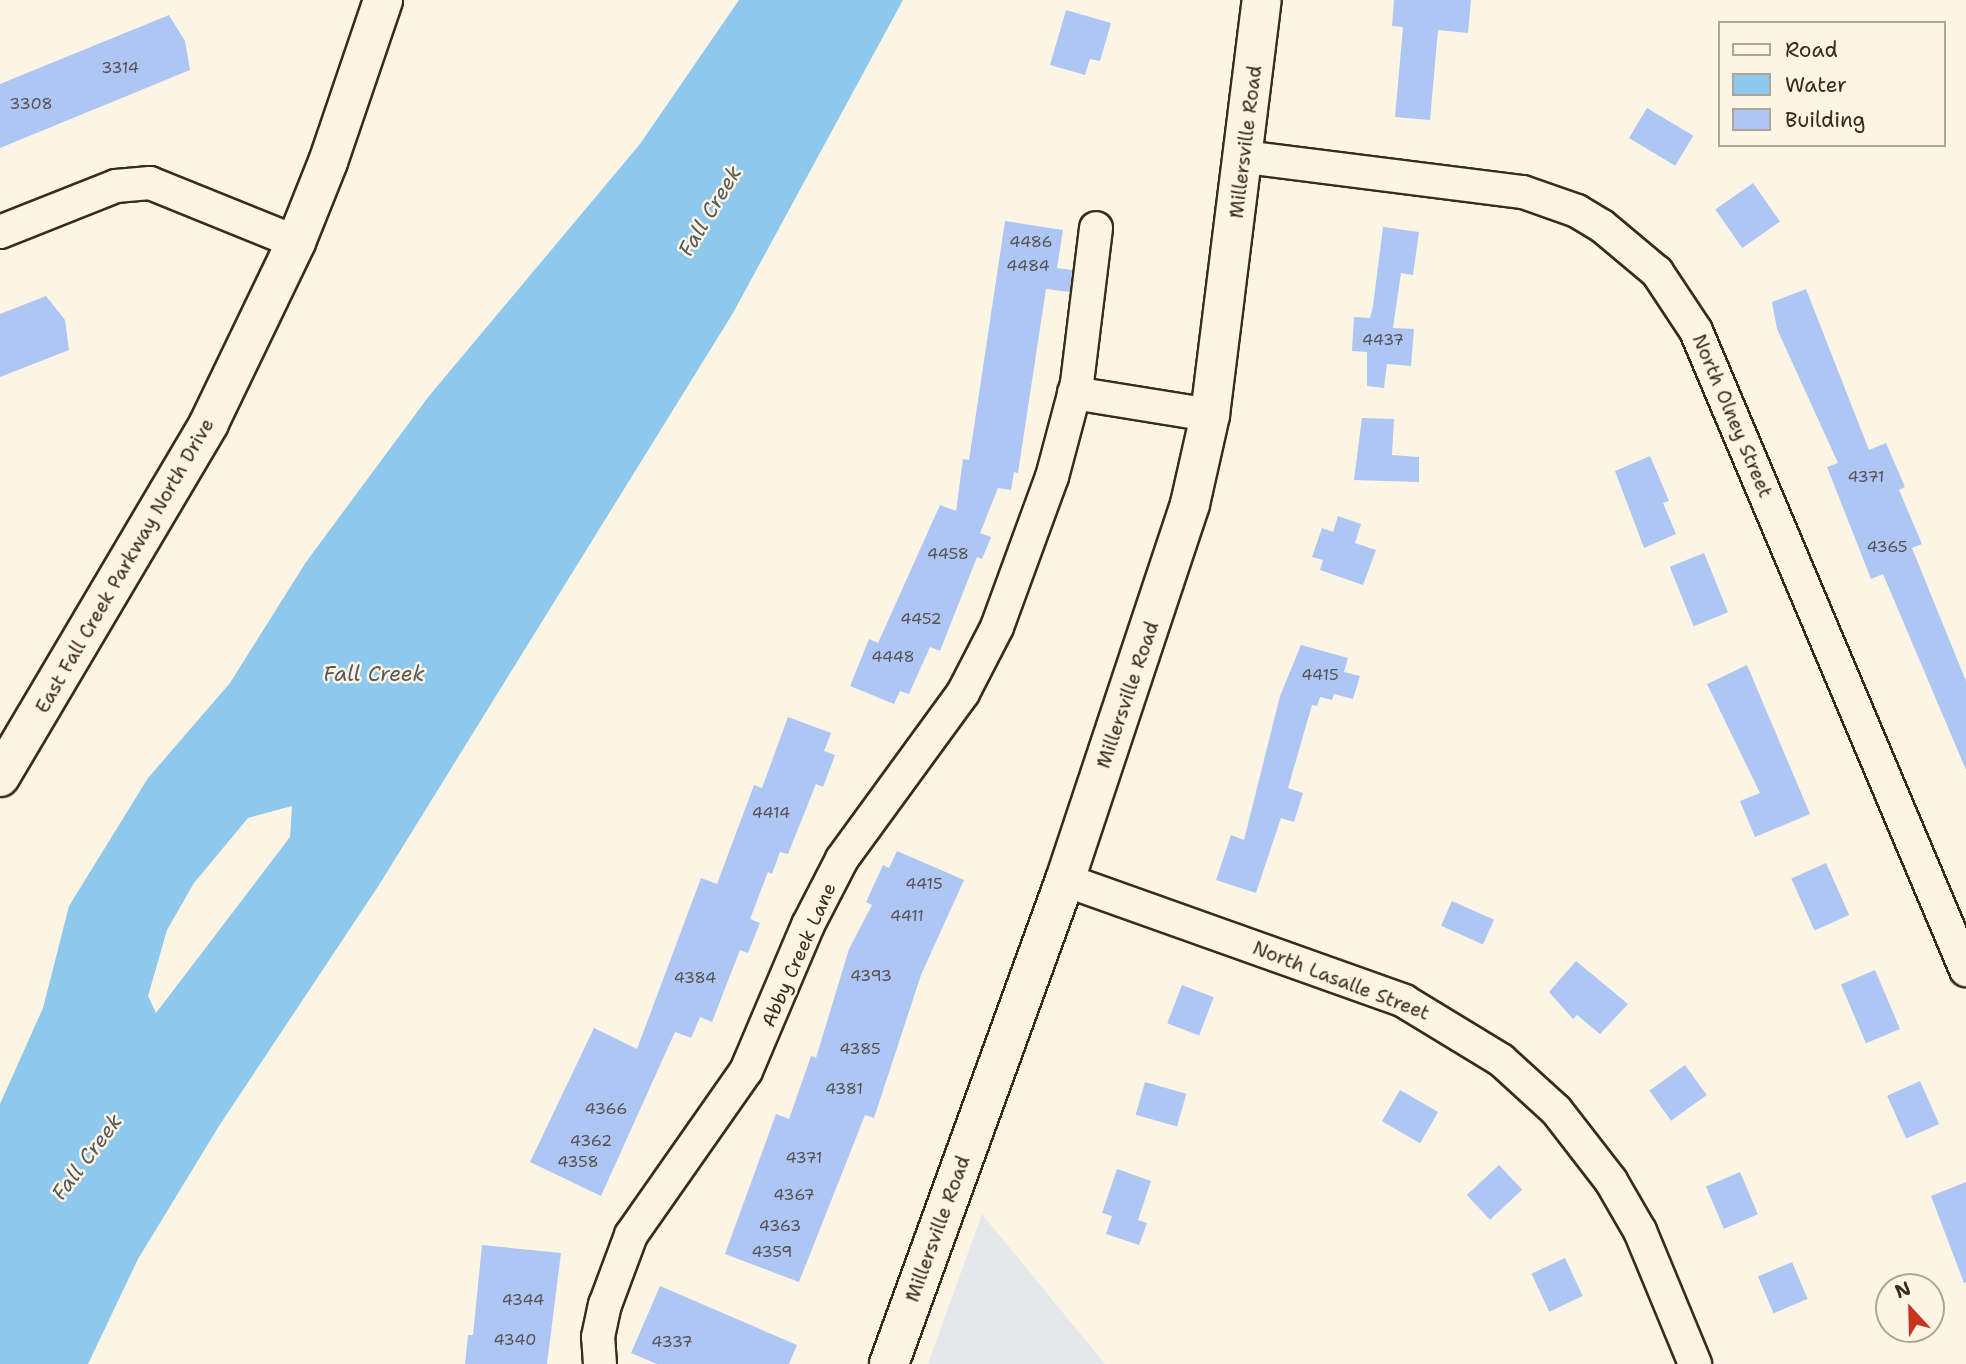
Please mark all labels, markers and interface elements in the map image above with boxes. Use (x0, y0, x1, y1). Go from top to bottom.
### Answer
legend (1717, 21, 1945, 147)
text: Road (1785, 36, 1838, 64)
house number: 3314 (101, 58, 139, 78)
street label: Millersville Road (1225, 64, 1267, 220)
text: Water (1785, 71, 1847, 99)
house number: 3308 (9, 94, 53, 114)
text: Building (1785, 106, 1865, 134)
water label: Fall Creek (673, 161, 747, 261)
house number: 4486 (1009, 232, 1053, 252)
house number: 4484 (1006, 256, 1050, 276)
house number: 4437 (1362, 330, 1404, 350)
street label: North Olney Street (1687, 331, 1777, 501)
street label: East Fall Creek Parkway North Drive (31, 415, 219, 717)
house number: 4371 (1848, 467, 1884, 487)
house number: 4365 (1866, 537, 1908, 557)
house number: 4458 (927, 544, 969, 564)
house number: 4452 (900, 609, 942, 629)
street label: Millersville Road (1092, 619, 1164, 771)
house number: 4448 (871, 647, 915, 667)
water label: Fall Creek (323, 661, 425, 687)
house number: 4415 (1301, 665, 1339, 685)
house number: 4414 (752, 803, 790, 823)
house number: 4415 (905, 874, 943, 894)
street label: Abby Creek Lane (757, 879, 841, 1031)
house number: 4411 (890, 906, 924, 926)
street label: North Lasalle Street (1249, 937, 1433, 1025)
house number: 4393 (850, 966, 892, 986)
house number: 4384 (674, 968, 716, 988)
house number: 4385 (839, 1039, 881, 1059)
house number: 4381 (825, 1079, 863, 1099)
house number: 4366 (585, 1099, 627, 1119)
water label: Fall Creek (46, 1109, 128, 1205)
house number: 4362 (570, 1131, 612, 1151)
house number: 4371 (786, 1148, 822, 1168)
house number: 4358 (557, 1152, 599, 1172)
street label: Millersville Road (901, 1153, 975, 1305)
house number: 4367 (773, 1185, 815, 1205)
house number: 4363 (759, 1216, 801, 1236)
house number: 4359 (751, 1242, 793, 1262)
north arrow (1875, 1273, 1945, 1343)
text: N (1891, 1276, 1914, 1304)
house number: 4344 (502, 1290, 544, 1310)
house number: 4340 (494, 1330, 536, 1350)
house number: 4337 (651, 1332, 693, 1352)

